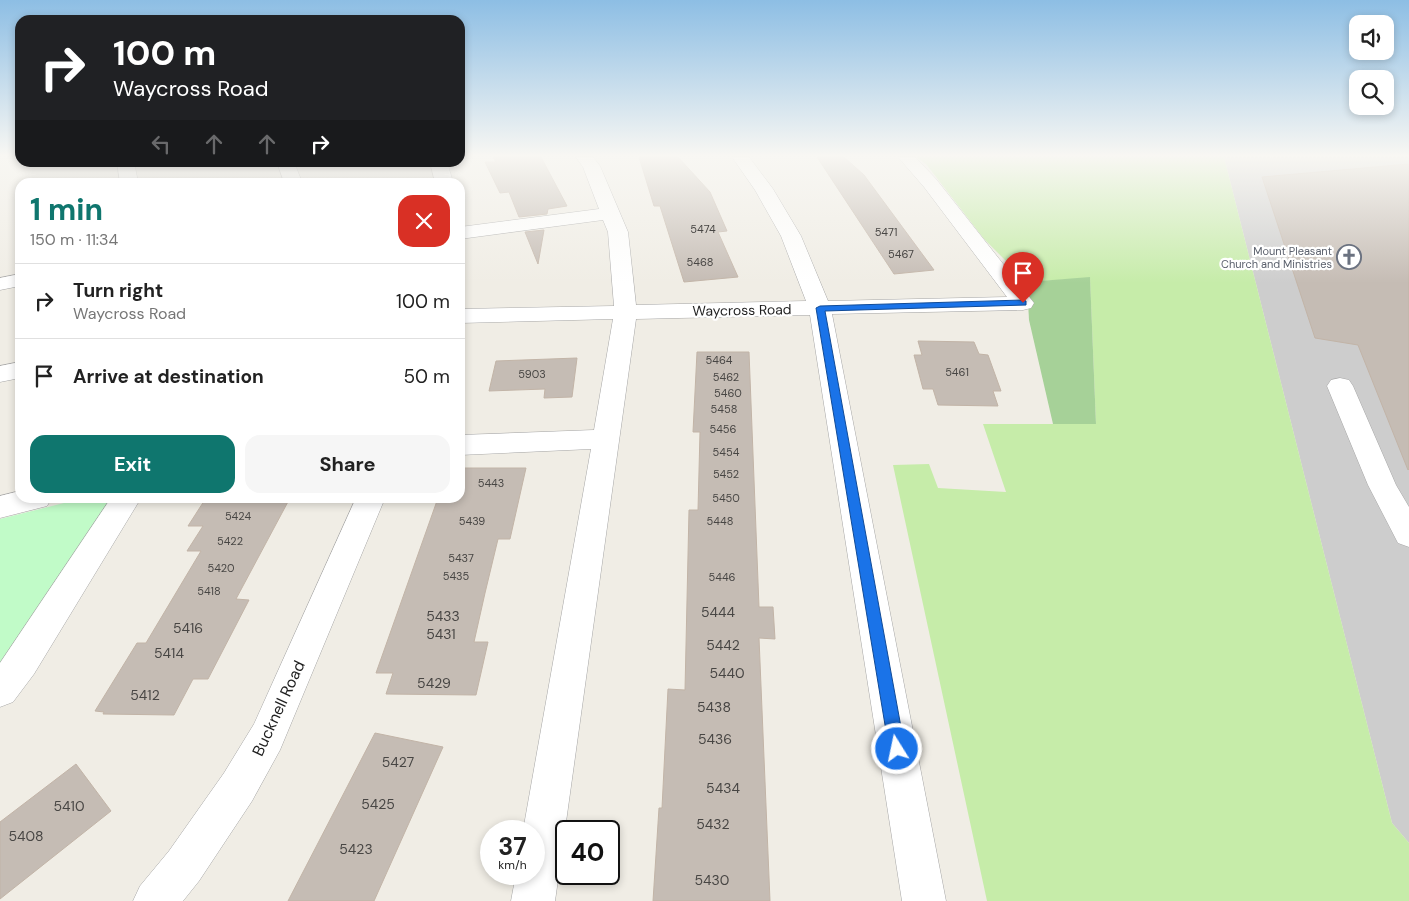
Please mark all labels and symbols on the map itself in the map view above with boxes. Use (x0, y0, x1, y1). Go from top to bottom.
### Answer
house number: 5474 (690, 222, 716, 236)
house number: 5471 (875, 225, 897, 239)
place label: Mount Pleasant Church and Ministries (1221, 244, 1332, 271)
church icon: Mount Pleasant Church and Ministries (1336, 244, 1362, 270)
house number: 5467 (888, 247, 914, 261)
pin (1002, 252, 1044, 303)
house number: 5468 (687, 255, 713, 269)
street label: Waycross Road (692, 300, 792, 320)
house number: 5464 (706, 353, 733, 367)
house number: 5461 (945, 365, 969, 379)
house number: 5903 (518, 367, 546, 381)
house number: 5462 (713, 370, 739, 384)
house number: 5460 (714, 386, 742, 400)
house number: 5458 (711, 402, 737, 416)
house number: 5456 (709, 422, 737, 436)
house number: 5454 (713, 445, 740, 459)
house number: 5452 (713, 467, 739, 481)
house number: 5443 (478, 476, 504, 490)
house number: 5450 (712, 491, 740, 505)
house number: 5424 (225, 509, 251, 523)
house number: 5439 (459, 514, 485, 528)
house number: 5448 (707, 514, 733, 528)
house number: 5422 (217, 534, 243, 548)
house number: 5437 (448, 551, 474, 565)
house number: 5420 (207, 561, 235, 575)
house number: 5435 (443, 569, 470, 583)
house number: 5446 (709, 570, 736, 584)
house number: 5418 (197, 584, 221, 598)
house number: 5444 (701, 603, 736, 621)
house number: 5433 (426, 607, 460, 625)
house number: 5416 (173, 619, 203, 637)
house number: 5431 (426, 625, 456, 643)
house number: 5442 (706, 636, 740, 654)
house number: 5414 (154, 644, 184, 662)
street label: Bucknell Road (247, 657, 310, 759)
house number: 5440 (709, 664, 745, 682)
house number: 5429 (417, 674, 451, 692)
house number: 5412 (130, 686, 160, 704)
house number: 5438 (697, 698, 731, 716)
position arrow (870, 722, 922, 774)
house number: 5436 (698, 730, 732, 748)
house number: 5427 (382, 753, 414, 771)
house number: 5434 (706, 779, 740, 797)
house number: 5425 (361, 795, 395, 813)
house number: 5410 (54, 797, 84, 815)
house number: 5432 (696, 815, 730, 833)
speed limit sign: 40 (555, 820, 620, 885)
house number: 5408 (8, 827, 44, 845)
house number: 5423 (339, 840, 373, 858)
house number: 5430 (695, 871, 729, 889)

